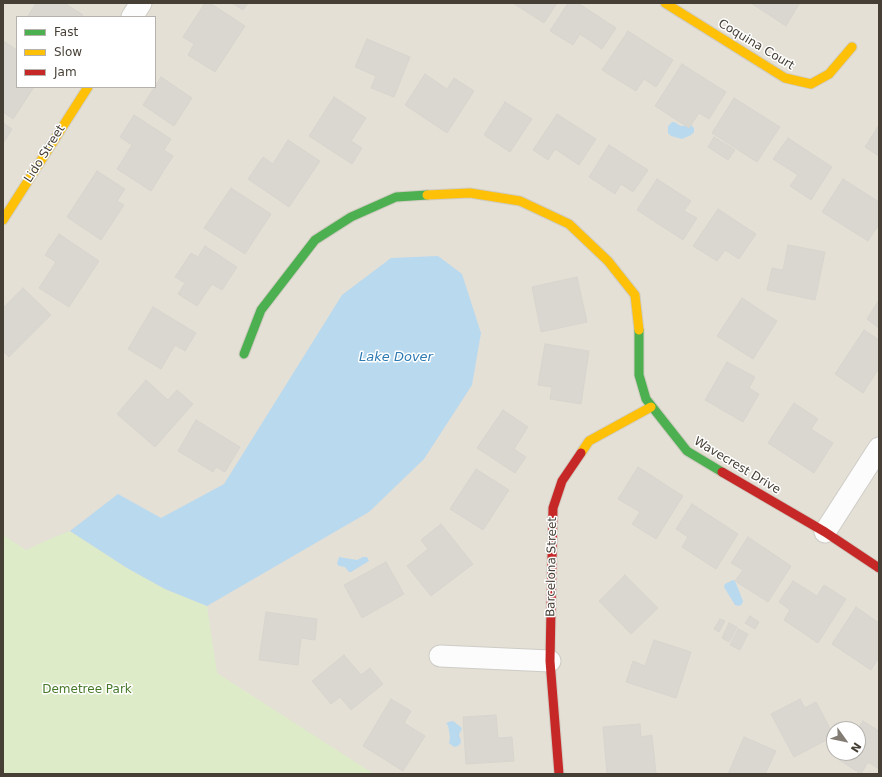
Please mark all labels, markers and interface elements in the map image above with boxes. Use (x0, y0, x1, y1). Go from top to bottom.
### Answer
legend (16, 16, 156, 88)
street label: Coquina Court (715, 17, 797, 73)
text: Fast (54, 25, 78, 39)
text: Slow (54, 45, 82, 59)
text: Jam (54, 65, 77, 79)
street label: Lido Street (22, 123, 68, 185)
water label: Lake Dover (359, 350, 433, 366)
street label: Wavecrest Drive (691, 435, 783, 497)
street label: Barcelona Street (544, 517, 560, 617)
park label: Demetree Park (42, 683, 132, 697)
north arrow (826, 721, 866, 761)
text: N (848, 740, 864, 755)

